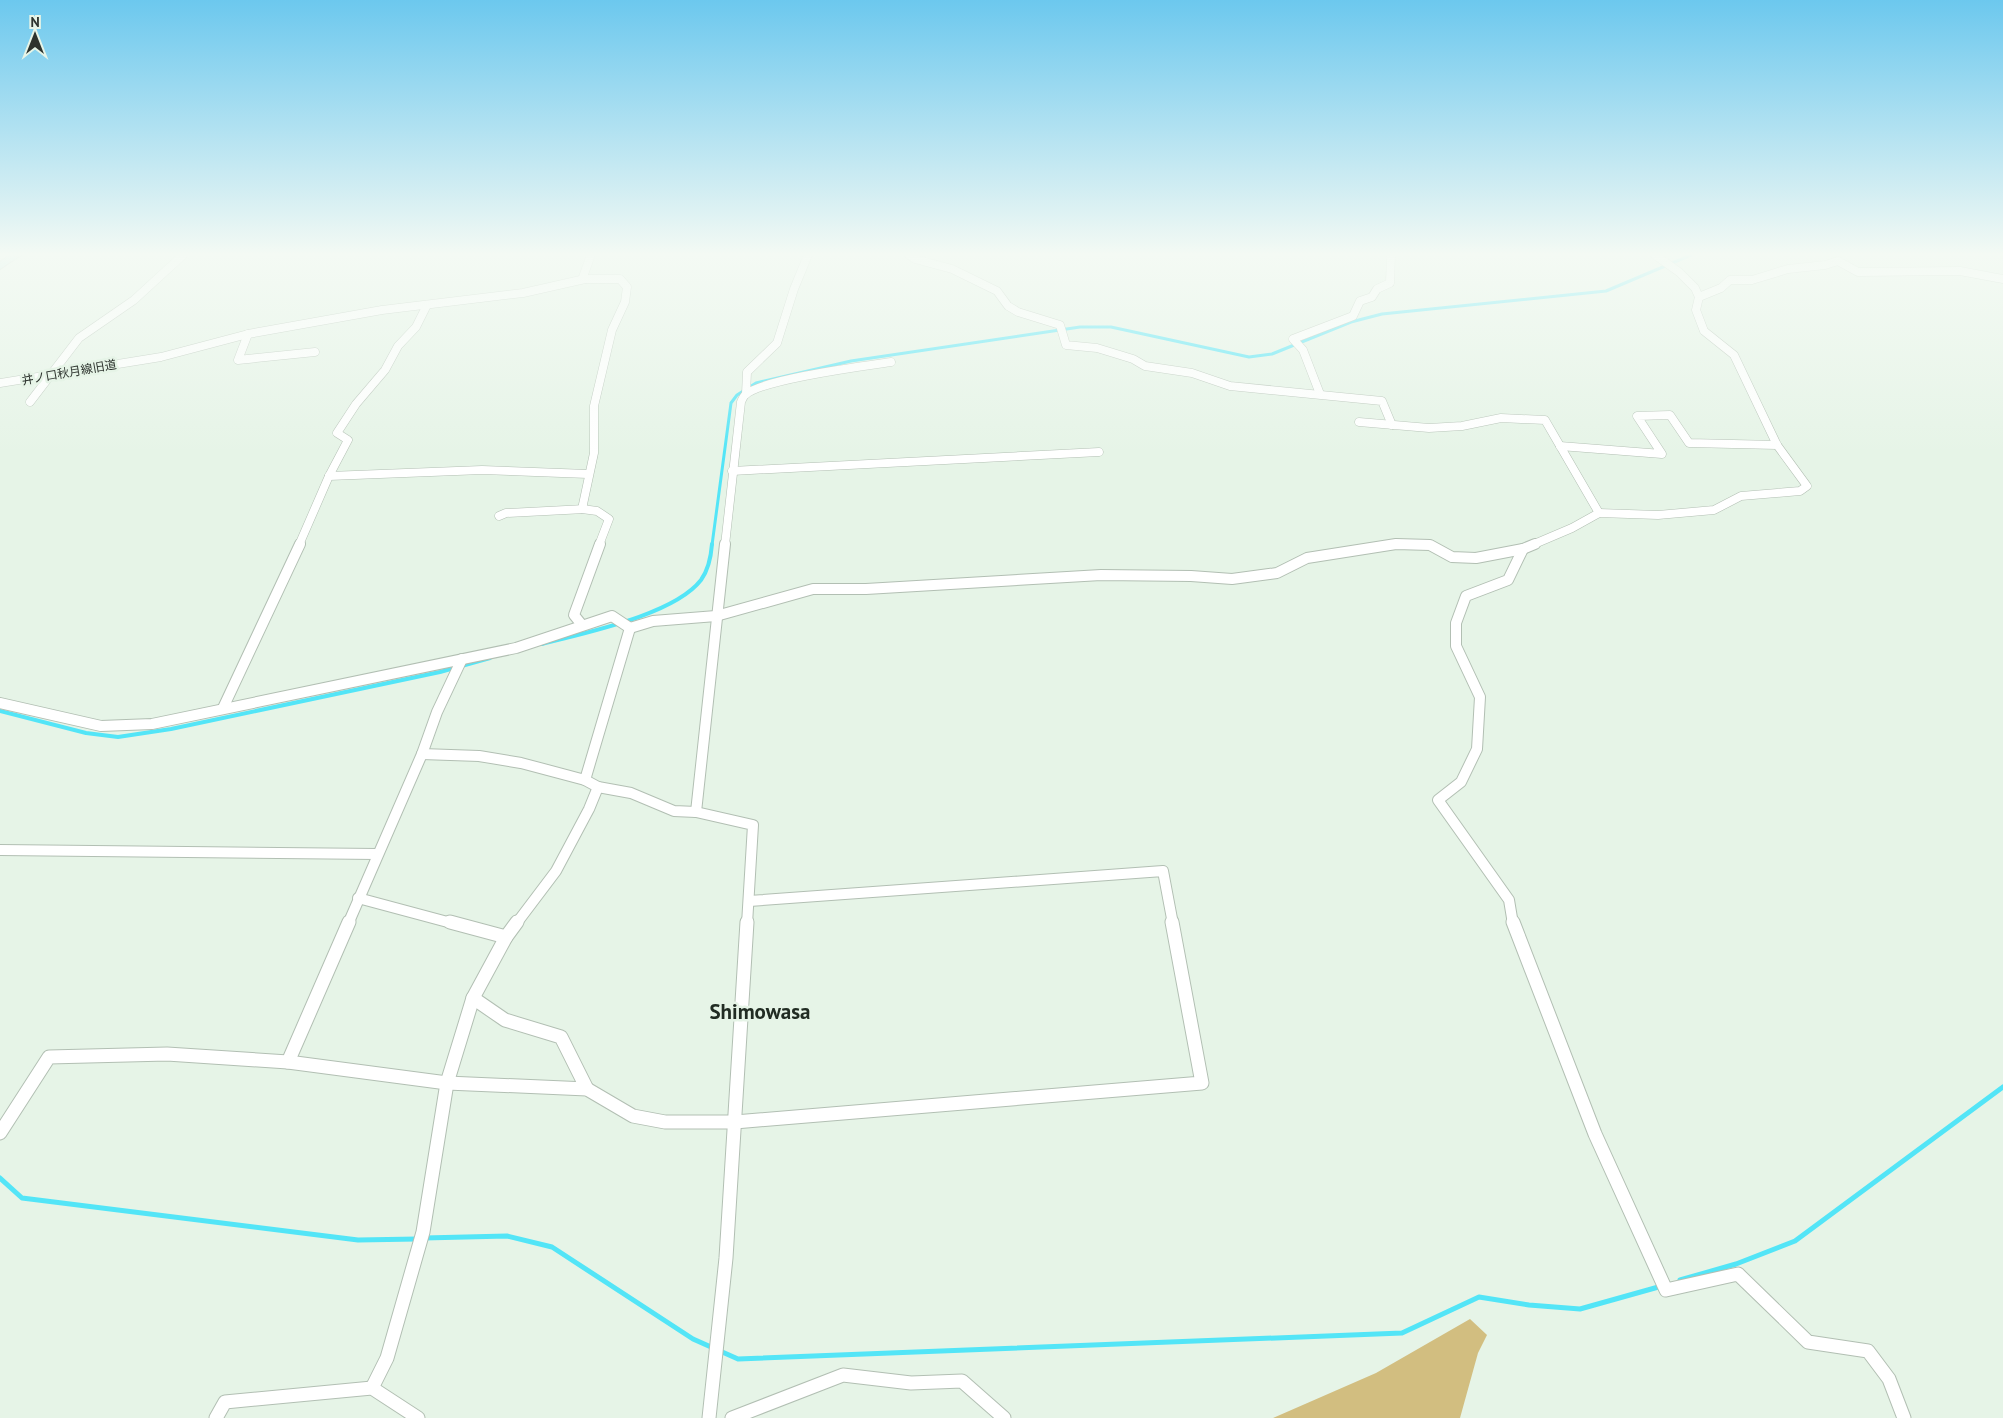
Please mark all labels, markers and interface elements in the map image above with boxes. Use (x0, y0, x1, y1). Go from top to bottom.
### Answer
north arrow (10, 10, 60, 60)
text: N (30, 13, 40, 31)
street label: 井ノ口秋月線旧道 (20, 356, 118, 388)
district label: Shimowasa (709, 998, 811, 1025)

